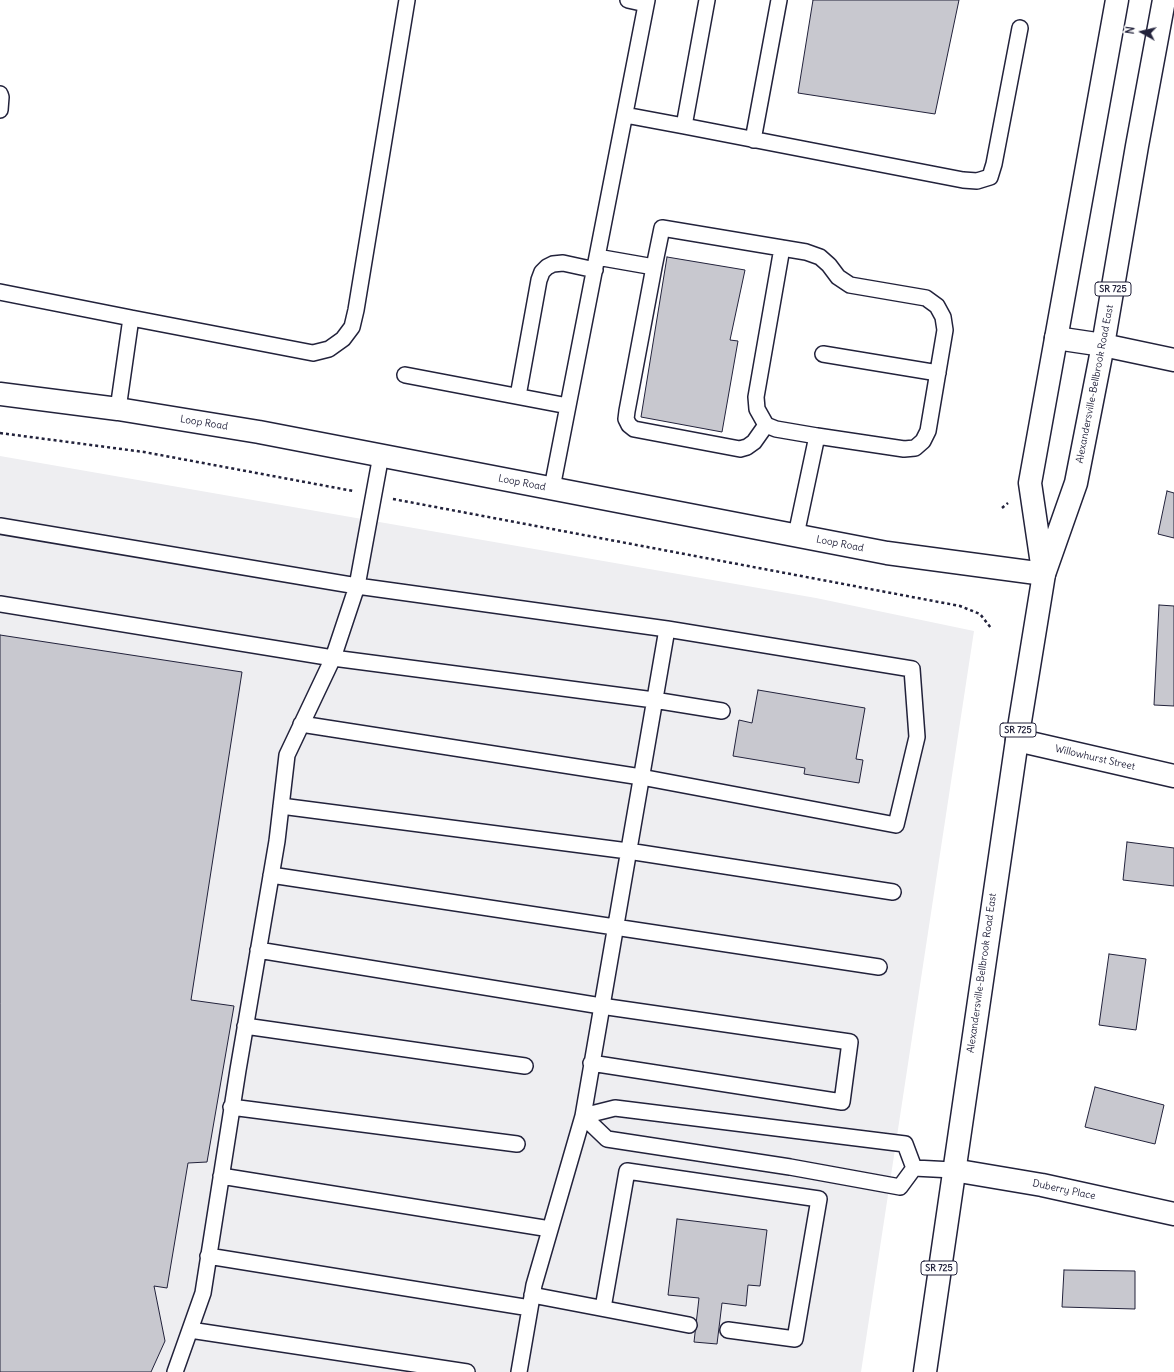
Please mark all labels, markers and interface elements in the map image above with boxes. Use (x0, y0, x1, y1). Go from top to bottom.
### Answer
north arrow (1122, 12, 1162, 52)
text: N (1123, 26, 1138, 35)
road number: SR 725 (1095, 282, 1131, 296)
street label: Alexandersville-Bellbrook Road East (1074, 304, 1116, 464)
street label: Loop Road (179, 413, 229, 433)
street label: Loop Road (497, 473, 547, 493)
street label: Loop Road (815, 534, 865, 554)
road number: SR 725 (1000, 723, 1036, 737)
street label: Willowhurst Street (1054, 743, 1136, 773)
street label: Alexandersville-Bellbrook Road East (965, 892, 999, 1054)
street label: Duberry Place (1031, 1177, 1097, 1203)
road number: SR 725 (921, 1261, 957, 1275)

